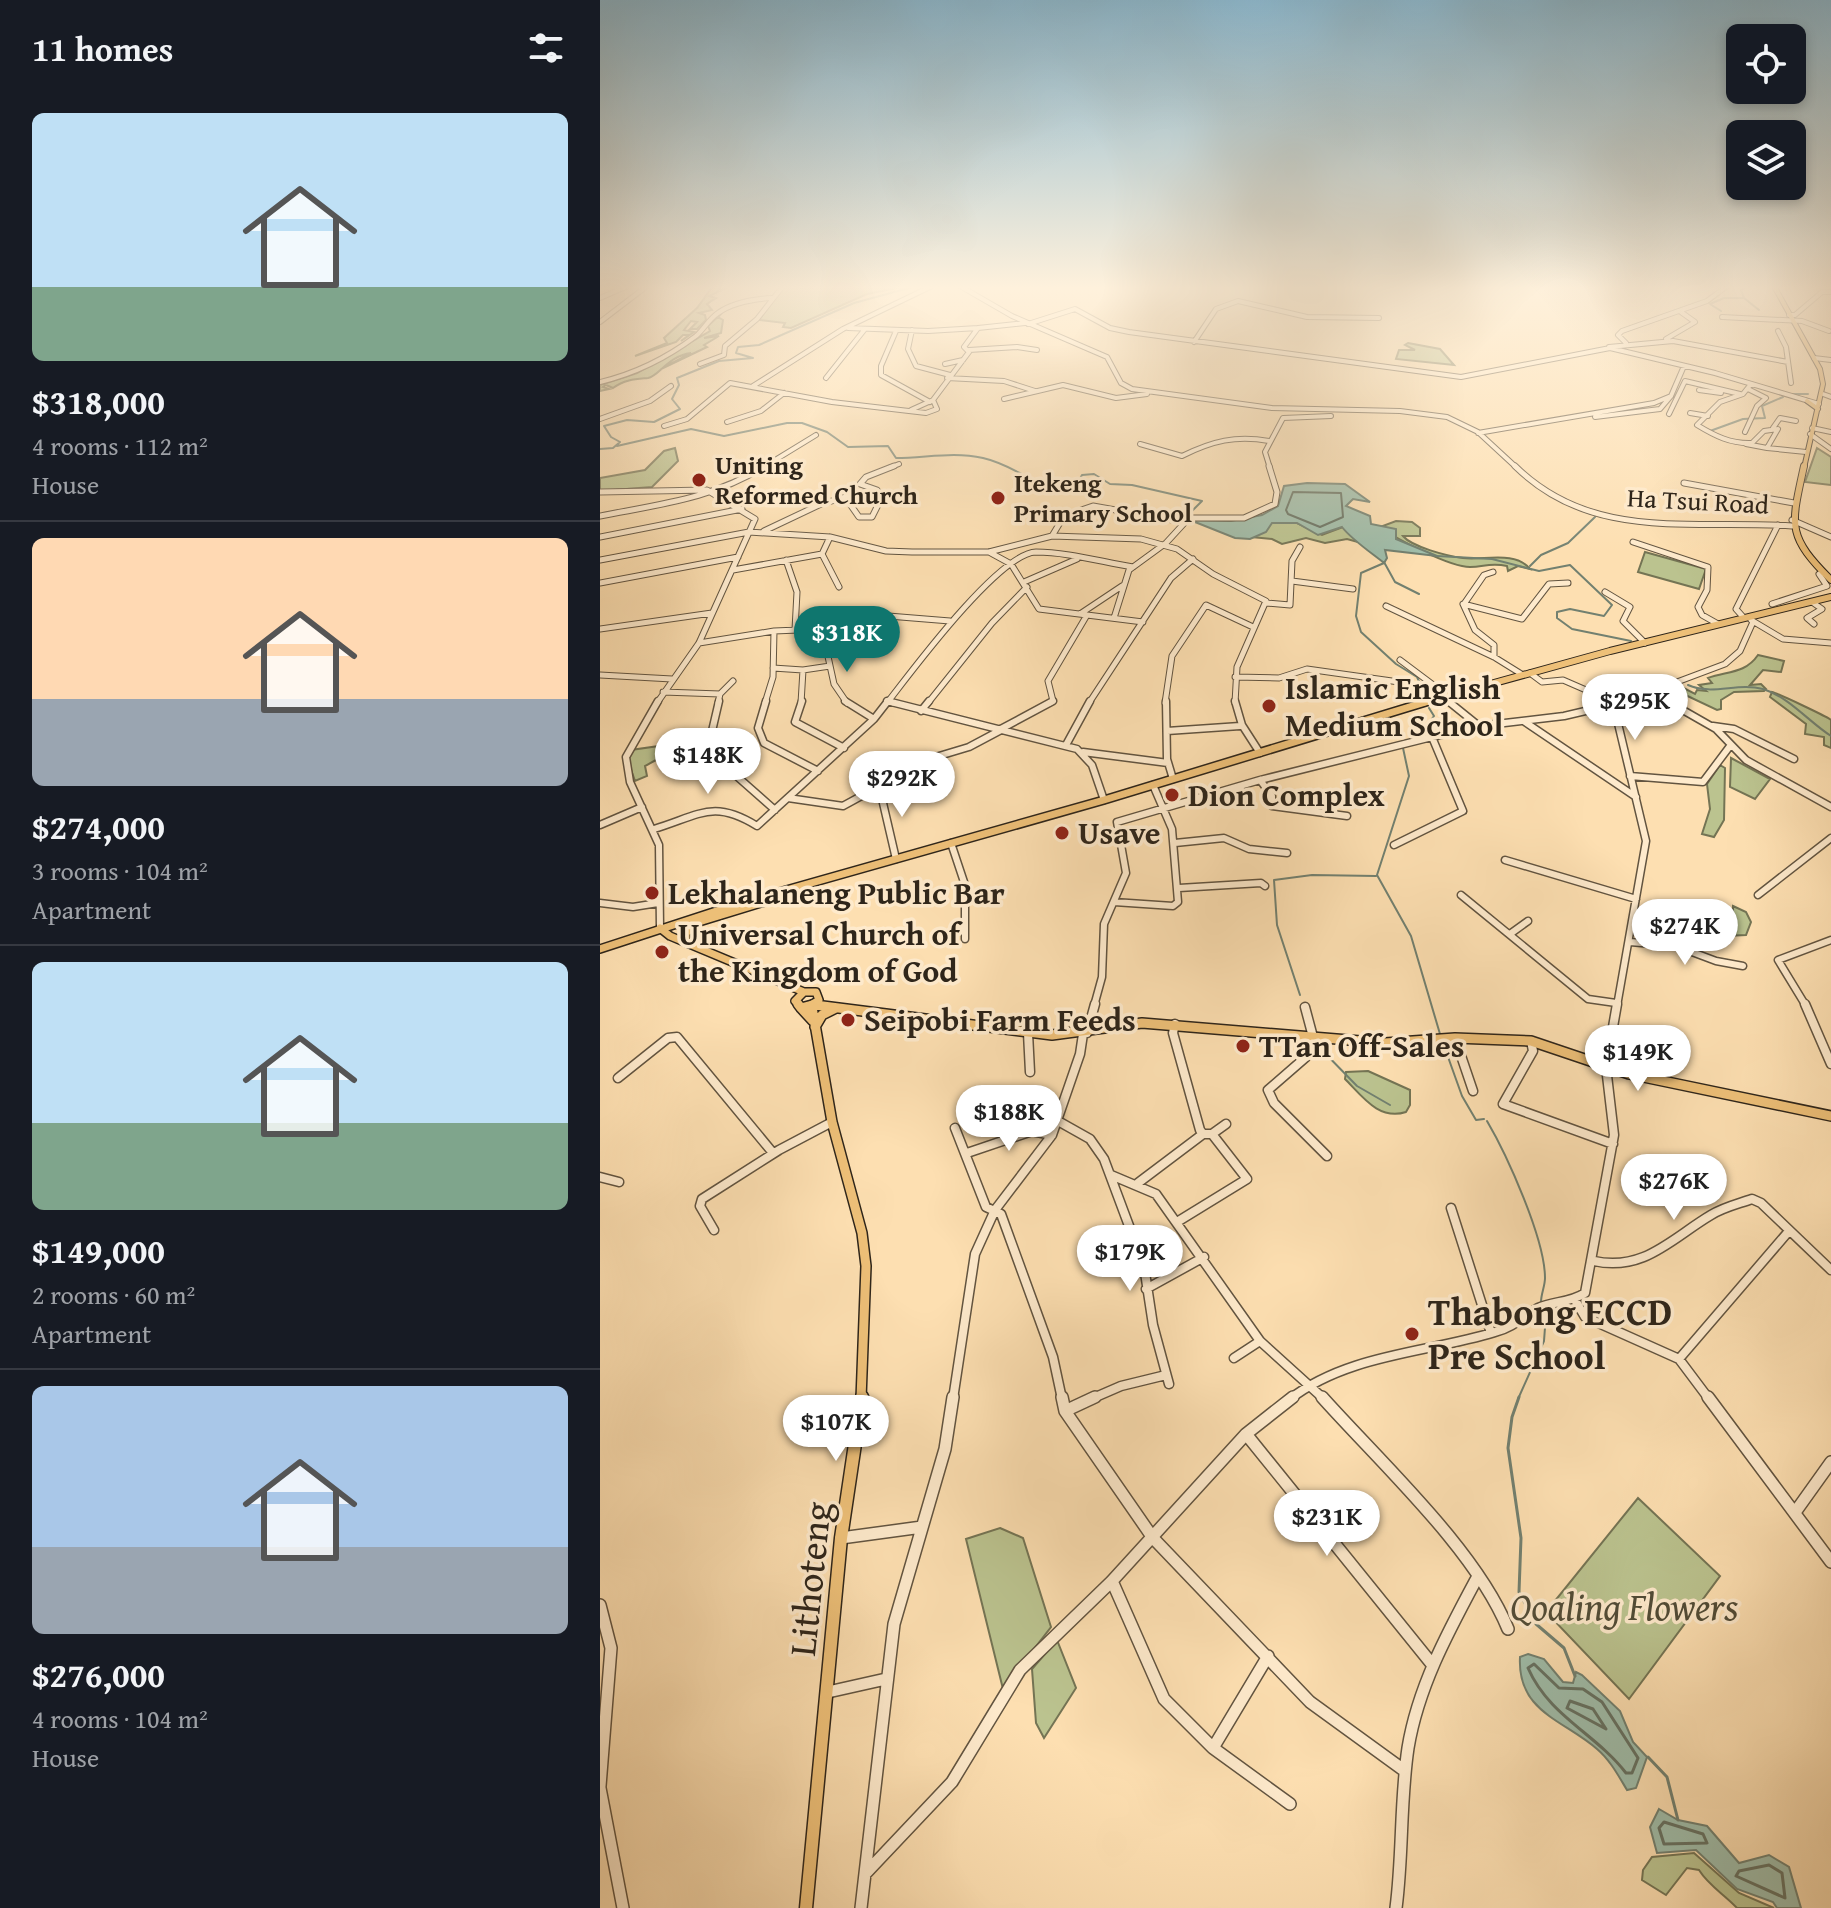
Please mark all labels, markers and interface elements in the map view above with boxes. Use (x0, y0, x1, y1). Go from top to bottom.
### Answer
text: 11 homes (32, 24, 173, 73)
map controls (1726, 24, 1806, 200)
button: locate (1726, 24, 1806, 104)
icon: filters (524, 26, 568, 70)
button: layers (1726, 120, 1806, 200)
icon: home (228, 165, 372, 309)
text: $318,000 (32, 377, 165, 426)
text: 4 rooms · 112 m² (32, 426, 208, 465)
place label: Uniting Reformed Church (715, 445, 919, 514)
place label: Itekeng Primary School (1014, 463, 1192, 532)
text: House (32, 465, 99, 504)
marker: Uniting Reformed Church (690, 471, 708, 489)
street label: Ha Tsui Road (1626, 477, 1770, 524)
marker: Itekeng Primary School (989, 489, 1007, 507)
icon: home (228, 590, 372, 734)
pin: $318K (791, 606, 903, 674)
text: $318K (812, 612, 882, 651)
place label: Islamic English Medium School (1285, 664, 1503, 748)
pin: $295K (1579, 674, 1691, 742)
text: $295K (1600, 680, 1670, 719)
marker: Islamic English Medium School (1260, 697, 1278, 715)
pin: $148K (652, 728, 764, 796)
text: $148K (673, 734, 743, 773)
pin: $292K (846, 751, 958, 819)
text: $292K (867, 757, 937, 796)
place label: Dion Complex (1188, 771, 1385, 818)
marker: Dion Complex (1163, 786, 1181, 804)
text: $274,000 (32, 802, 165, 851)
place label: Usave (1078, 809, 1161, 856)
marker: Usave (1053, 824, 1071, 842)
text: 3 rooms · 104 m² (32, 851, 208, 890)
place label: Lekhalaneng Public Bar (668, 869, 1005, 916)
marker: Lekhalaneng Public Bar (643, 884, 661, 902)
text: Apartment (32, 890, 151, 929)
pin: $274K (1629, 899, 1741, 967)
text: $274K (1650, 905, 1720, 944)
place label: Universal Church of the Kingdom of God (678, 910, 963, 994)
marker: Universal Church of the Kingdom of God (653, 943, 671, 961)
place label: Seipobi Farm Feeds (864, 996, 1136, 1043)
marker: Seipobi Farm Feeds (839, 1011, 857, 1029)
icon: home (228, 1014, 372, 1158)
place label: TTan Off-Sales (1259, 1022, 1465, 1069)
pin: $149K (1582, 1025, 1694, 1093)
text: $149K (1603, 1031, 1673, 1070)
marker: TTan Off-Sales (1234, 1037, 1252, 1055)
pin: $188K (953, 1085, 1065, 1153)
text: $188K (974, 1091, 1044, 1130)
pin: $276K (1618, 1154, 1730, 1222)
text: $276K (1639, 1160, 1709, 1199)
pin: $179K (1074, 1225, 1186, 1293)
text: $149,000 (32, 1226, 165, 1275)
text: $179K (1095, 1231, 1165, 1270)
text: 2 rooms · 60 m² (32, 1275, 195, 1314)
place label: Thabong ECCD Pre School (1428, 1283, 1672, 1383)
text: Apartment (32, 1314, 151, 1353)
marker: Thabong ECCD Pre School (1403, 1325, 1421, 1343)
pin: $107K (780, 1395, 892, 1463)
text: $107K (801, 1401, 871, 1440)
icon: home (228, 1438, 372, 1582)
pin: $231K (1271, 1490, 1383, 1558)
text: $231K (1292, 1496, 1362, 1535)
street label: Lithoteng (773, 1499, 845, 1659)
park label: Qoaling Flowers (1510, 1578, 1738, 1634)
text: $276,000 (32, 1650, 165, 1699)
text: 4 rooms · 104 m² (32, 1699, 208, 1738)
text: House (32, 1738, 99, 1777)

